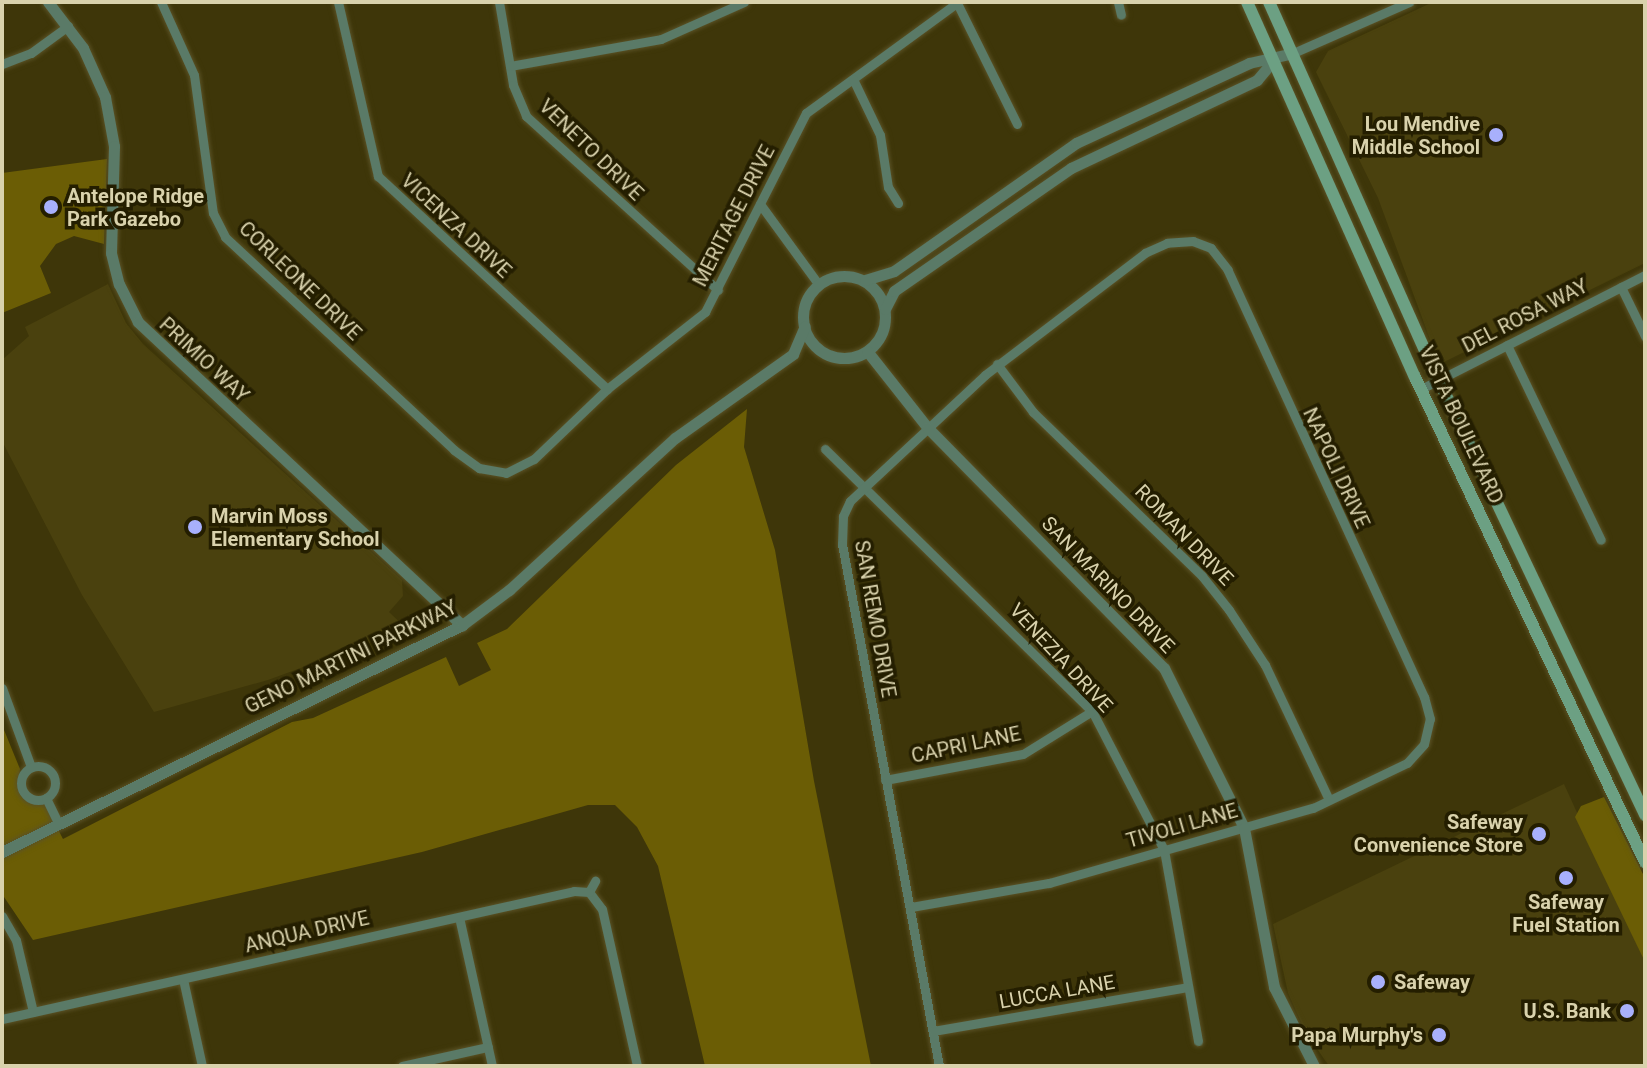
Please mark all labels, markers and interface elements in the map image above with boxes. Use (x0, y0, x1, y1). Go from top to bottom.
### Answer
street label: VENETO DRIVE (534, 94, 648, 206)
place label: Lou Mendive Middle School (1352, 112, 1480, 159)
marker: Lou Mendive Middle School (1487, 126, 1505, 144)
street label: MERITAGE DRIVE (688, 141, 780, 291)
street label: VICENZA DRIVE (396, 169, 516, 283)
place label: Antelope Ridge Park Gazebo (67, 184, 204, 231)
marker: Antelope Ridge Park Gazebo (42, 198, 60, 216)
street label: CORLEONE DRIVE (234, 217, 366, 345)
street label: DEL ROSA WAY (1458, 274, 1592, 358)
street label: PRIMIO WAY (154, 313, 254, 407)
street label: VISTA BOULEVARD (1414, 342, 1508, 508)
street label: NAPOLI DRIVE (1298, 404, 1374, 532)
street label: ROMAN DRIVE (1130, 480, 1238, 590)
place label: Marvin Moss Elementary School (211, 504, 379, 551)
street label: SAN MARINO DRIVE (1037, 512, 1179, 658)
marker: Marvin Moss Elementary School (186, 518, 204, 536)
street label: SAN REMO DRIVE (849, 539, 901, 699)
street label: GENO MARTINI PARKWAY (241, 595, 461, 719)
street label: VENEZIA DRIVE (1004, 598, 1118, 718)
street label: CAPRI LANE (909, 722, 1023, 768)
street label: TIVOLI LANE (1124, 799, 1240, 853)
place label: Safeway Convenience Store (1354, 810, 1523, 857)
marker: Safeway Convenience Store (1530, 825, 1548, 843)
marker: Safeway Fuel Station (1557, 869, 1575, 887)
place label: Safeway Fuel Station (1512, 890, 1620, 937)
street label: ANQUA DRIVE (243, 906, 371, 958)
street label: LUCCA LANE (997, 970, 1117, 1014)
place label: Safeway (1394, 970, 1470, 994)
marker: Safeway (1369, 973, 1387, 991)
place label: U.S. Bank (1524, 999, 1611, 1023)
marker: U.S. Bank (1618, 1002, 1636, 1020)
place label: Papa Murphy's (1291, 1023, 1423, 1047)
marker: Papa Murphy's (1430, 1026, 1448, 1044)

